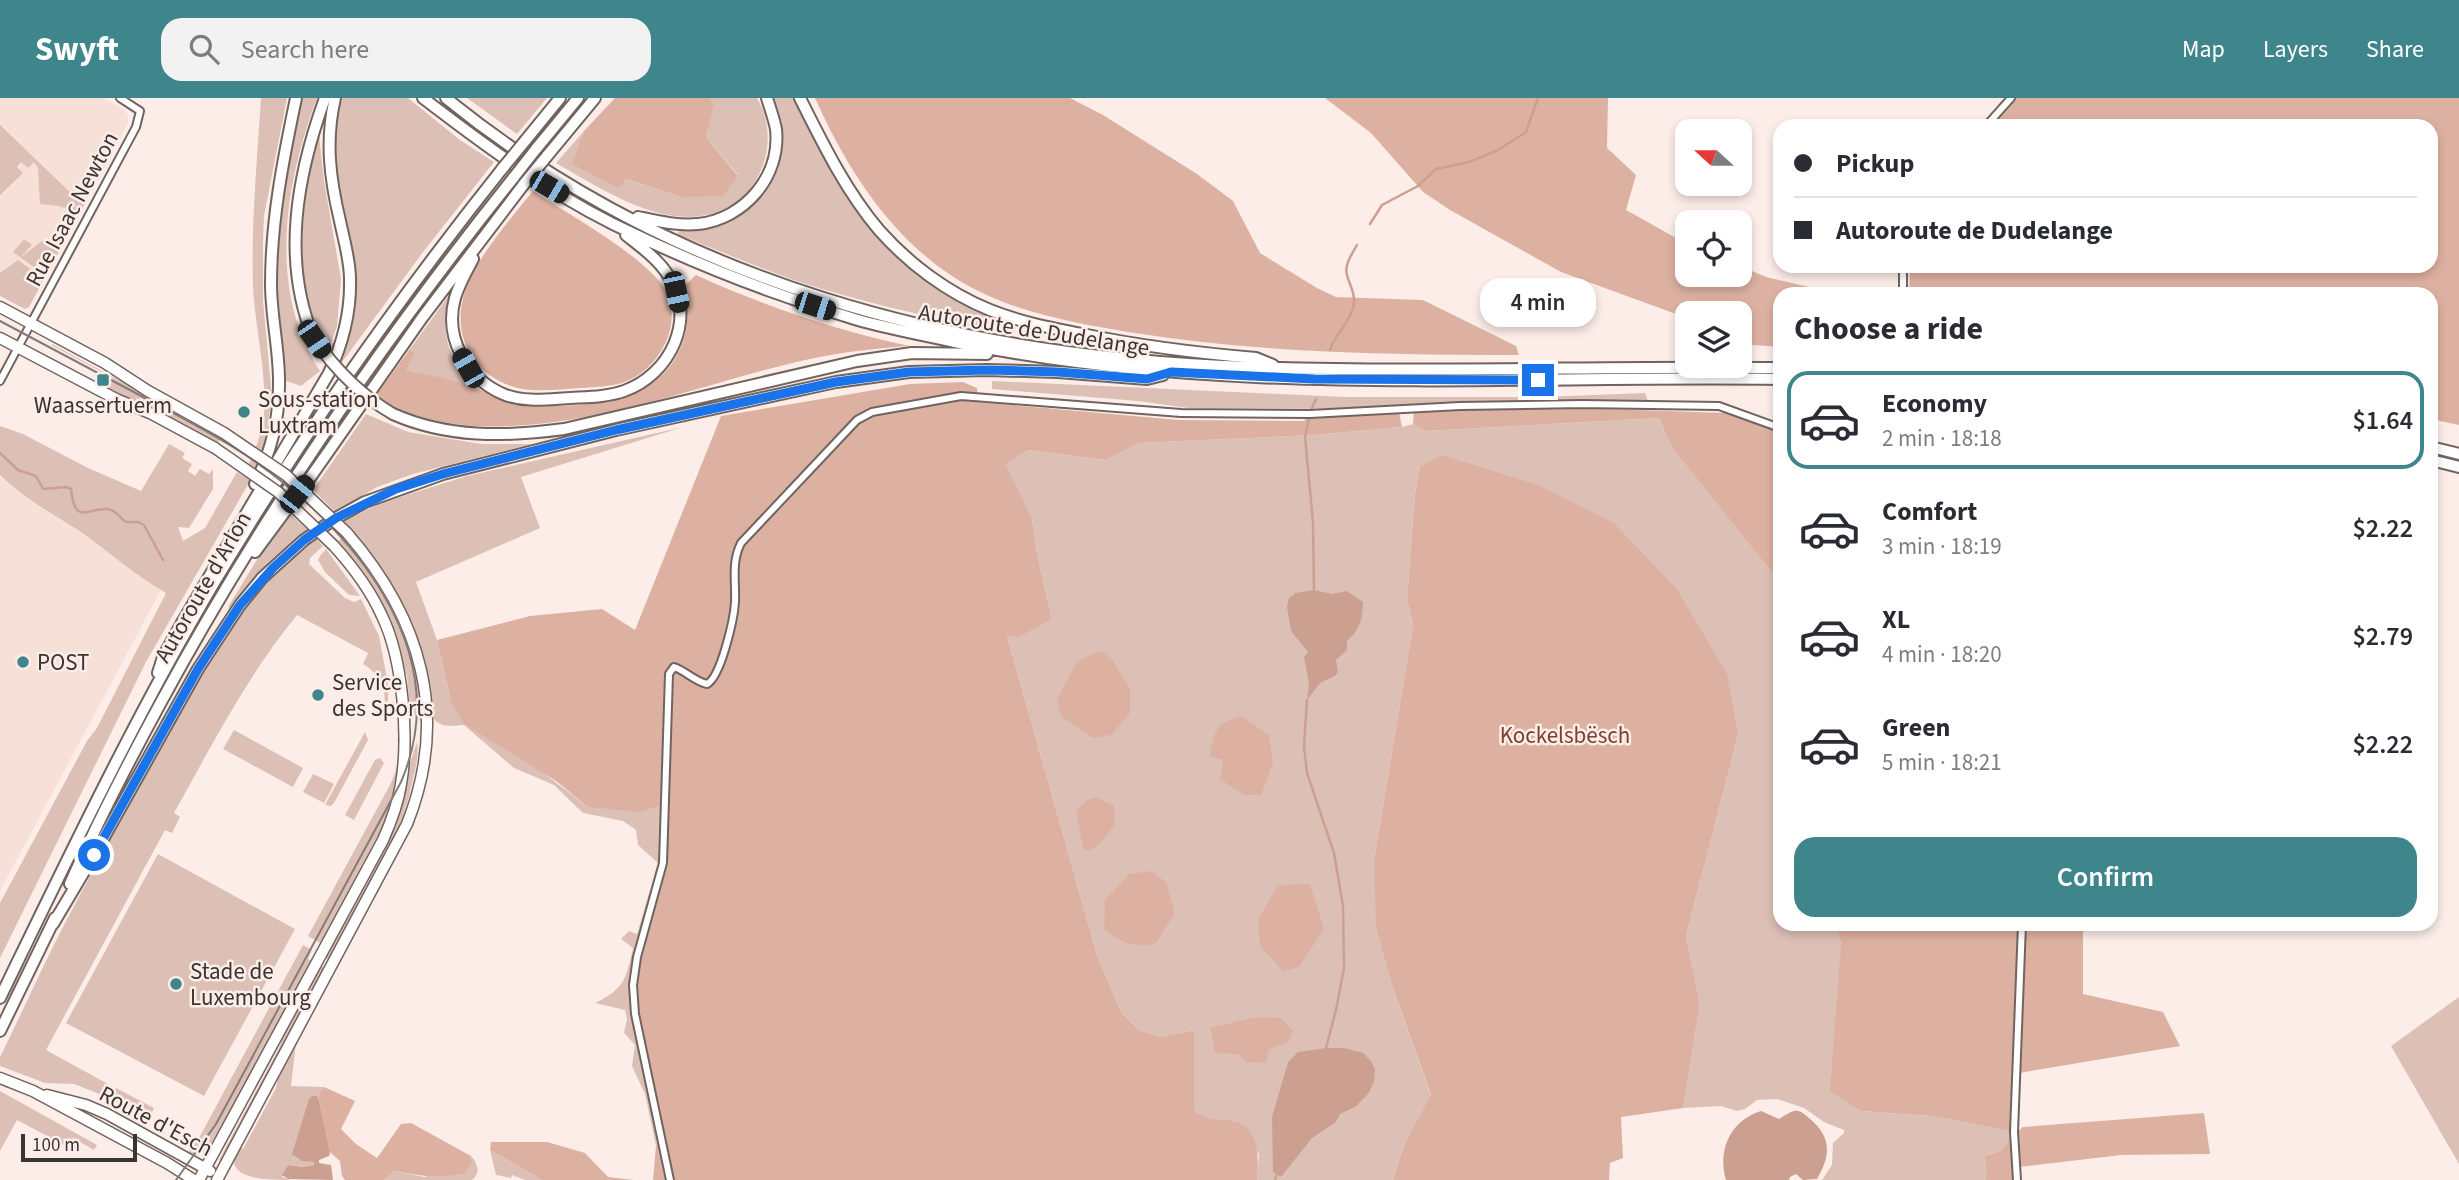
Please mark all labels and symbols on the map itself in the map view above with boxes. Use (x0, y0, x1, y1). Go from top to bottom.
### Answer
north arrow (1675, 119, 1752, 196)
street label: Rue Isaac Newton (17, 126, 127, 292)
car (526, 167, 573, 207)
car (662, 269, 691, 315)
callout: 4 min (1480, 278, 1596, 328)
car (792, 290, 839, 322)
street label: Autoroute de Dudelange (916, 295, 1152, 365)
car (294, 316, 335, 362)
car (449, 345, 488, 391)
route end (1522, 364, 1554, 396)
marker: Waassertuerm (95, 372, 111, 388)
place label: Sous-station Luxtram (258, 383, 379, 442)
place label: Waassertuerm (34, 389, 172, 422)
marker: Sous-station Luxtram (236, 404, 252, 420)
car (276, 471, 319, 517)
street label: Autoroute d'Arlon (146, 505, 260, 669)
place label: POST (37, 646, 89, 679)
marker: POST (15, 654, 31, 670)
place label: Service des Sports (332, 666, 433, 725)
marker: Service des Sports (310, 687, 326, 703)
park label: Kockelsbësch (1500, 719, 1630, 752)
route start (78, 839, 110, 871)
place label: Stade de Luxembourg (190, 955, 311, 1014)
marker: Stade de Luxembourg (168, 976, 184, 992)
street label: Route d'Esch (93, 1077, 219, 1165)
scale bar (21, 1131, 136, 1163)

